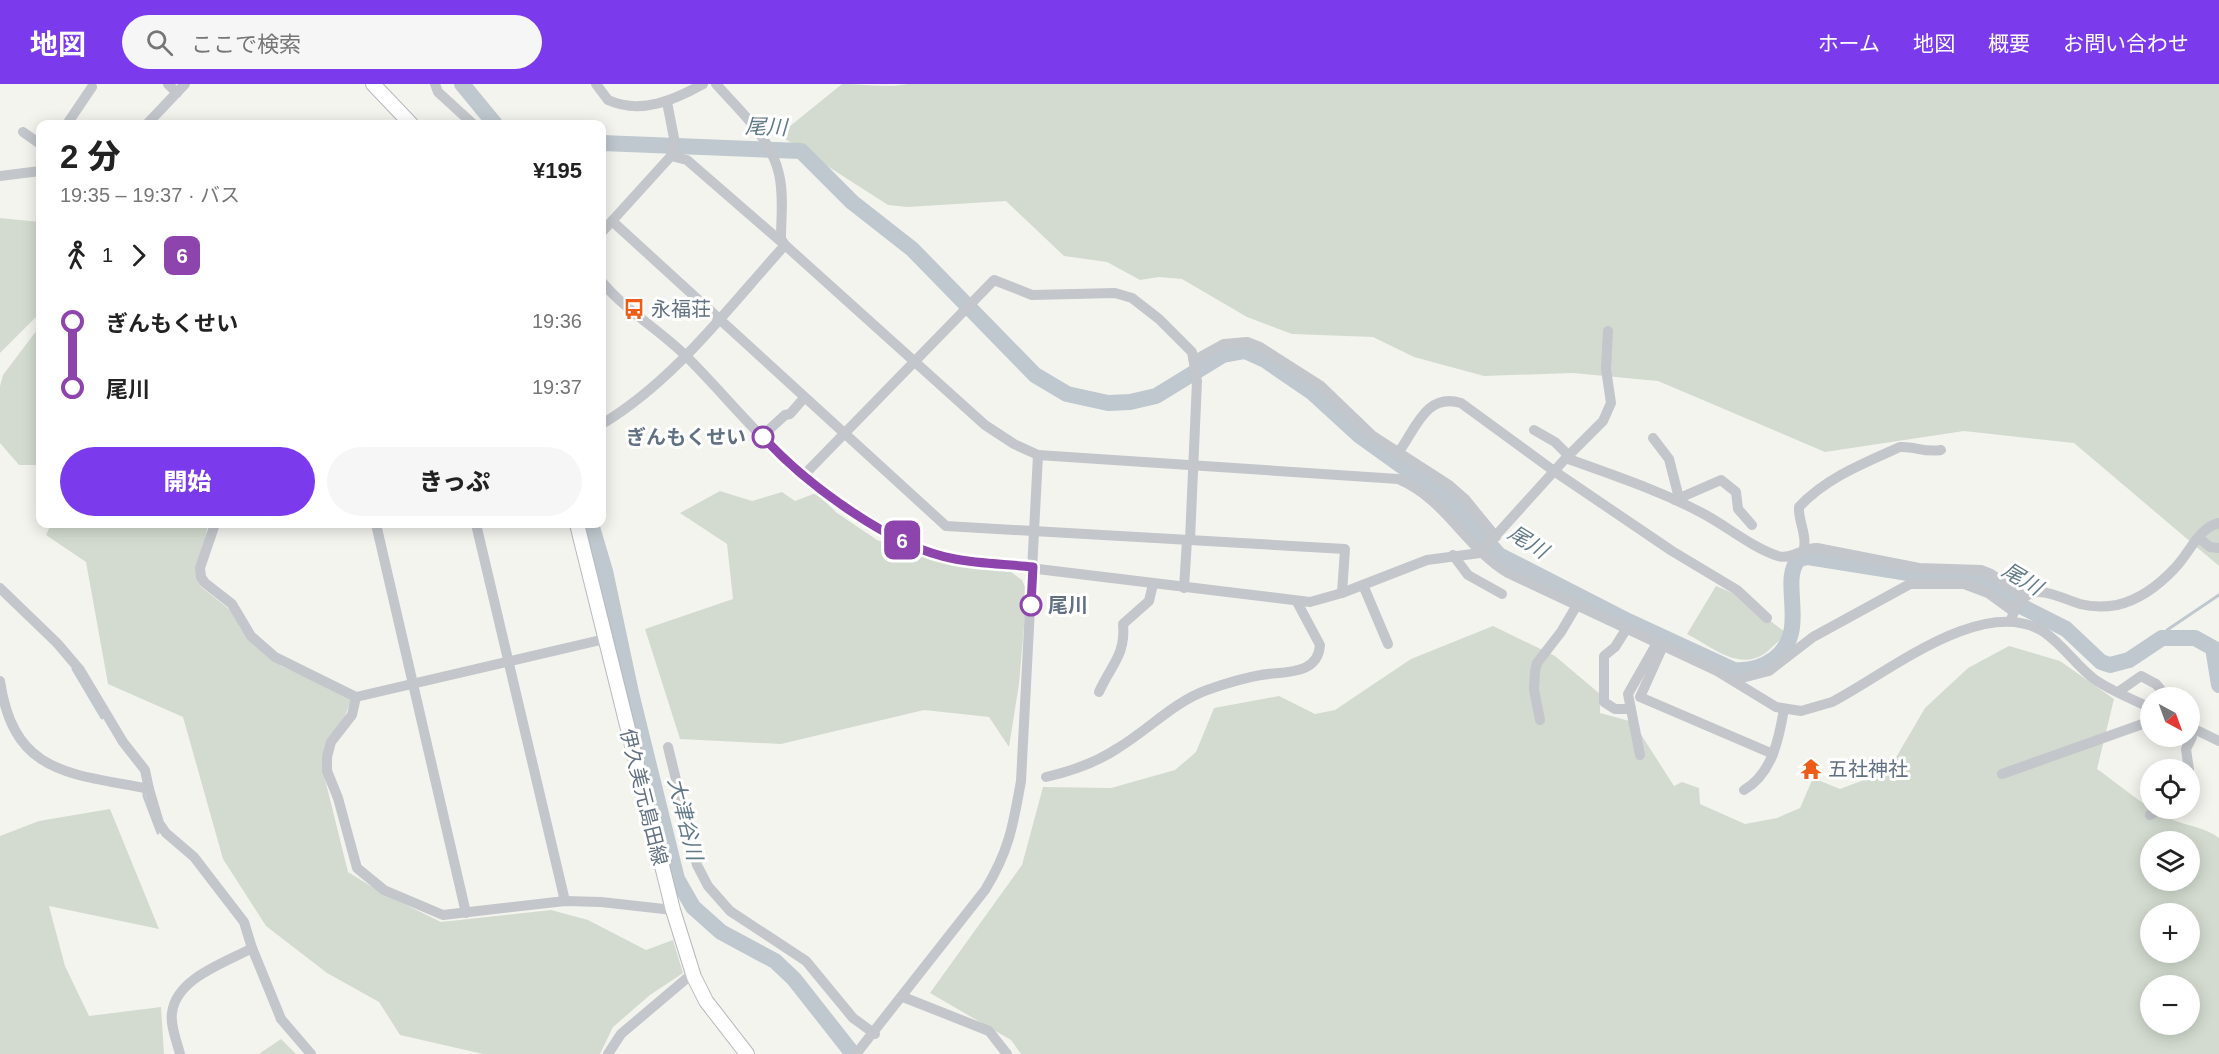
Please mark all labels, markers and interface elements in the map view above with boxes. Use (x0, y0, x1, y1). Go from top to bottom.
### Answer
search box (122, 15, 542, 69)
icon: search (143, 26, 176, 59)
text: 地図 (30, 29, 86, 60)
text: ここで検索 (191, 32, 301, 57)
text: ホーム (1818, 32, 1880, 55)
text: 地図 (1913, 32, 1955, 55)
text: 概要 (1988, 32, 2030, 55)
text: お問い合わせ (2063, 32, 2189, 55)
water label: 尾川 (745, 114, 789, 139)
text: 2 分 (60, 138, 121, 175)
text: ¥195 (533, 158, 582, 183)
text: 19:35 – 19:37 · バス (60, 184, 240, 206)
icon: walk (60, 239, 93, 272)
icon: forward (122, 239, 155, 272)
text: 1 (102, 244, 113, 266)
text: 6 (176, 244, 188, 267)
bus stop icon: 永福荘 (622, 297, 646, 321)
place label: 永福荘 (651, 298, 711, 320)
text: 19:36 (532, 310, 582, 332)
text: ぎんもくせい (106, 311, 238, 336)
text: 19:37 (532, 376, 582, 398)
text: 尾川 (106, 377, 150, 402)
place label: ぎんもくせい (626, 426, 746, 448)
marker: ぎんもくせい (752, 426, 774, 448)
button: 開始 (60, 447, 315, 516)
button: きっぷ (327, 447, 582, 516)
line badge: 6 (882, 520, 922, 560)
water label: 尾川 (1504, 521, 1554, 564)
text: 6 (896, 529, 908, 552)
water label: 尾川 (1998, 558, 2048, 600)
marker: 尾川 (1020, 594, 1042, 616)
place label: 尾川 (1048, 594, 1088, 616)
north arrow (2140, 687, 2200, 747)
map controls (2140, 687, 2200, 1035)
street label: 伊久美元島田線 (616, 726, 672, 868)
temple icon: 五社神社 (1799, 757, 1823, 781)
place label: 五社神社 (1828, 758, 1908, 780)
button: locate (2140, 759, 2200, 819)
water label: 大津谷川 (664, 775, 707, 864)
button: layers (2140, 831, 2200, 891)
button: + (2140, 903, 2200, 963)
button: − (2140, 975, 2200, 1035)

